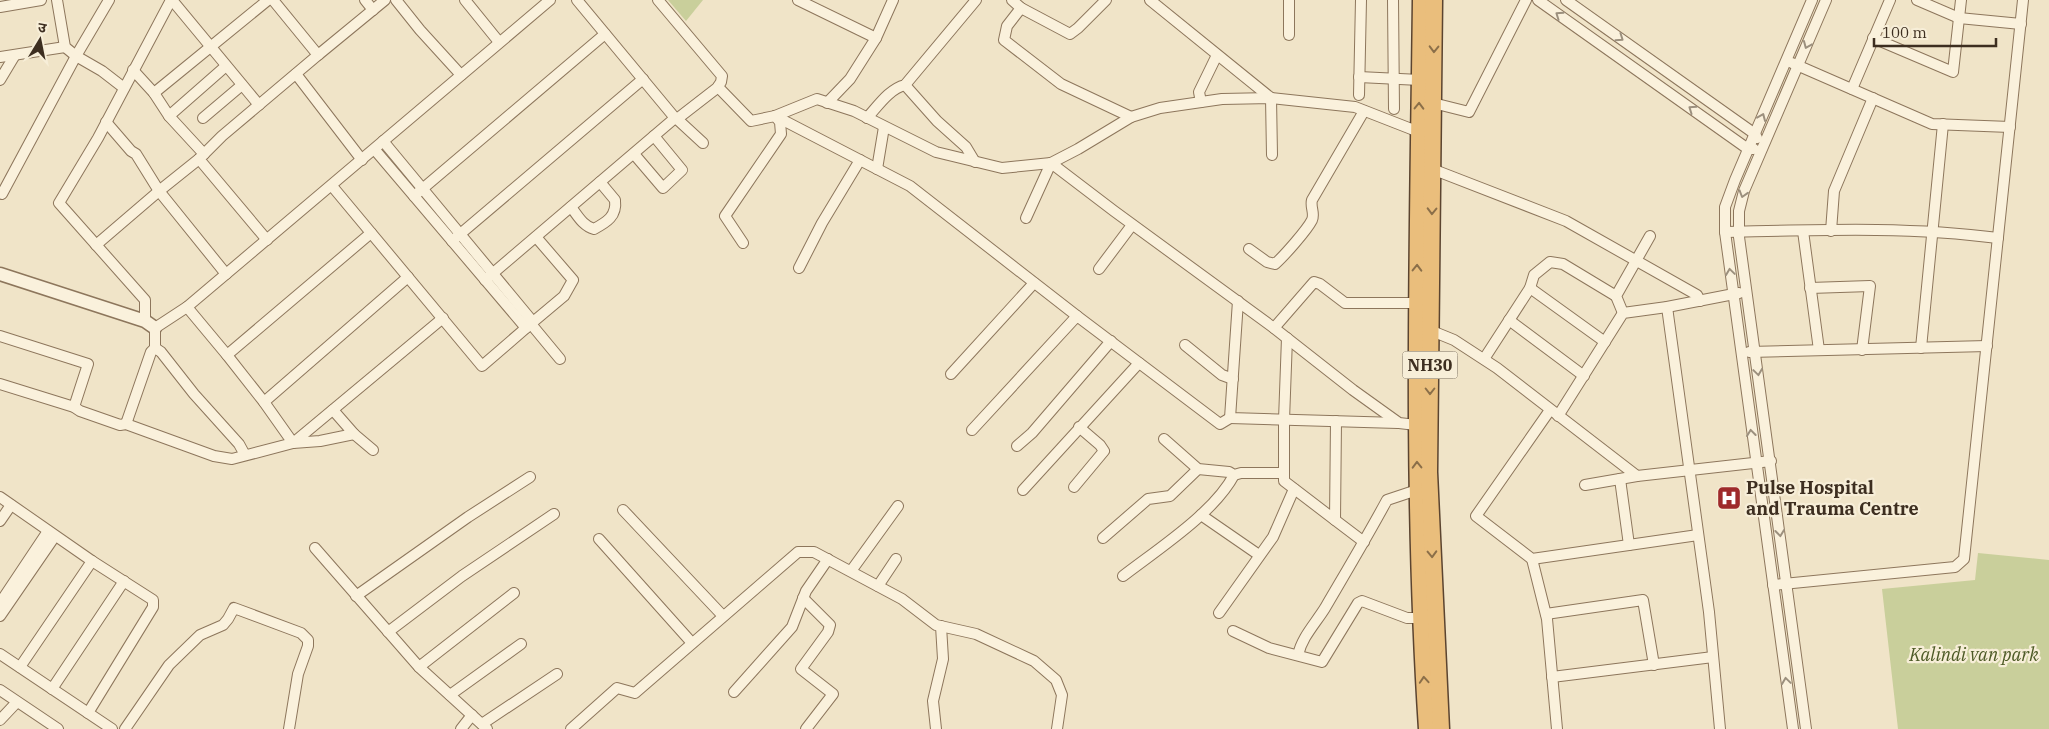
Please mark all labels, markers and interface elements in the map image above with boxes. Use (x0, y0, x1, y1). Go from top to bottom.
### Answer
one-way arrow (1555, 12, 1565, 21)
north arrow (15, 15, 65, 65)
scale bar (1874, 15, 1996, 47)
text: उ (37, 18, 49, 37)
text: 100 m (1882, 23, 1927, 42)
one-way arrow (1614, 32, 1624, 41)
one-way arrow (1802, 40, 1813, 49)
one-way arrow (1429, 45, 1439, 53)
one-way arrow (1414, 101, 1424, 109)
one-way arrow (1688, 106, 1697, 115)
one-way arrow (1756, 113, 1767, 122)
one-way arrow (1739, 190, 1749, 198)
one-way arrow (1427, 208, 1437, 215)
one-way arrow (1412, 264, 1422, 272)
one-way arrow (1725, 268, 1736, 276)
road number: NH30 (1402, 352, 1458, 378)
one-way arrow (1752, 369, 1763, 377)
one-way arrow (1425, 388, 1435, 395)
one-way arrow (1746, 429, 1757, 437)
one-way arrow (1412, 461, 1422, 469)
place label: Pulse Hospital and Trauma Centre (1746, 476, 1919, 520)
hospital icon: Pulse Hospital and Trauma Centre (1716, 485, 1742, 511)
one-way arrow (1774, 530, 1785, 538)
one-way arrow (1427, 550, 1437, 558)
park label: Kalindi van park (1908, 643, 2039, 666)
one-way arrow (1418, 676, 1429, 684)
one-way arrow (1781, 676, 1792, 684)

